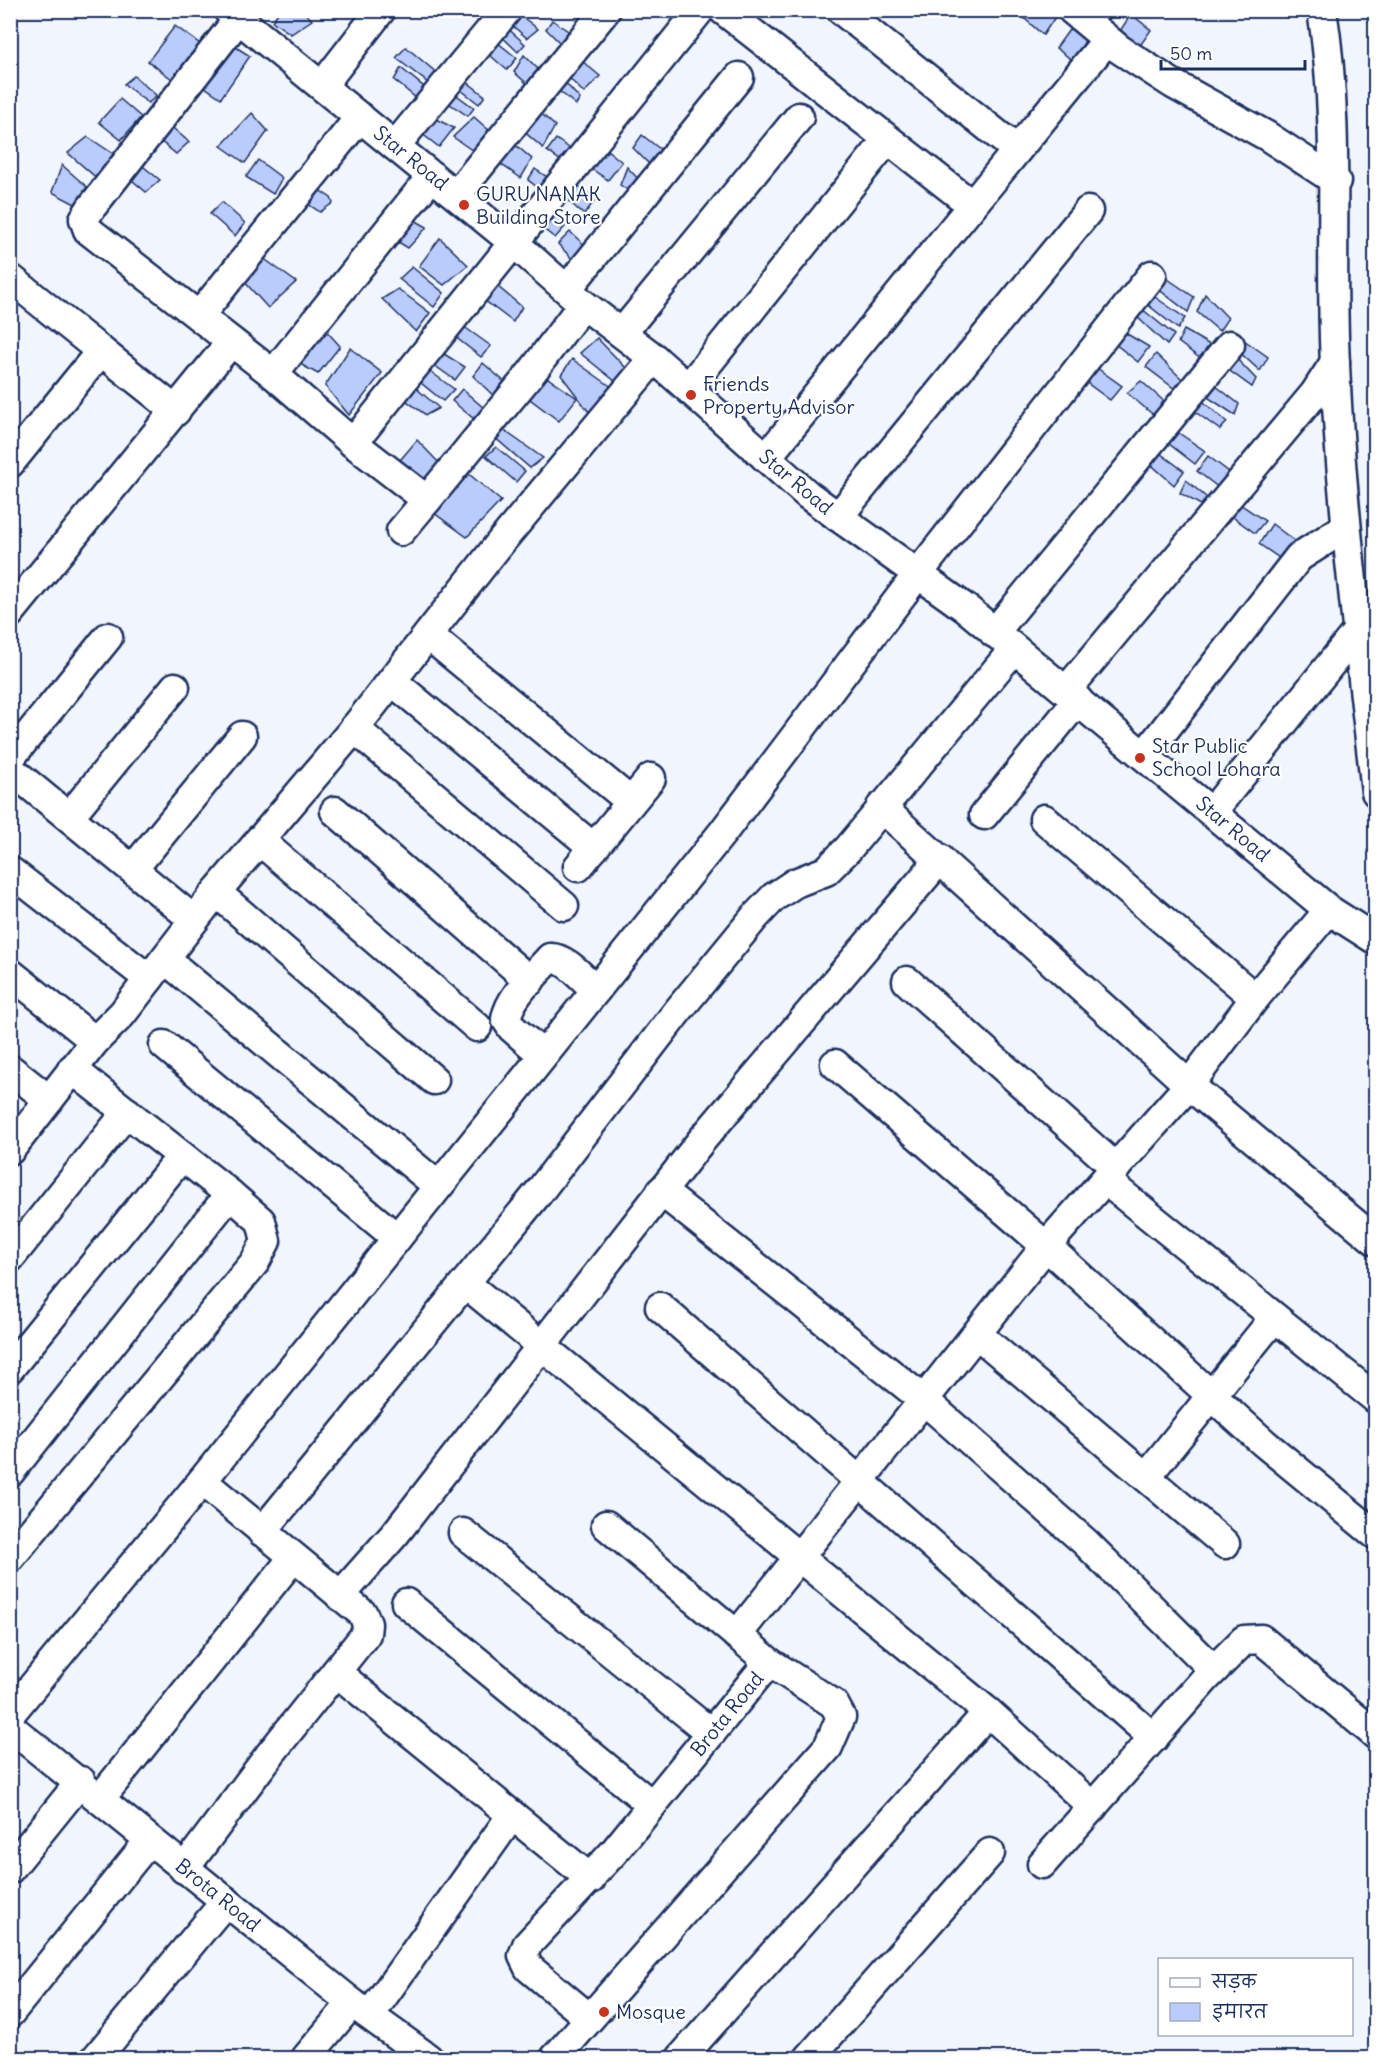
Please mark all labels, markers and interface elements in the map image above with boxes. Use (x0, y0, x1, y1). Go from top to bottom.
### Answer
scale bar (1161, 33, 1305, 71)
text: 50 m (1170, 42, 1212, 65)
street label: Star Road (369, 120, 454, 195)
place label: GURU NANAK Building Store (476, 181, 602, 229)
marker: GURU NANAK Building Store (457, 198, 471, 212)
place label: Friends Property Advisor (703, 371, 855, 419)
marker: Friends Property Advisor (684, 388, 698, 402)
street label: Star Road (754, 444, 839, 520)
place label: Star Public School Lohara (1152, 733, 1281, 781)
marker: Star Public School Lohara (1133, 751, 1147, 765)
street label: Star Road (1191, 791, 1276, 867)
street label: Brota Road (685, 1666, 769, 1761)
street label: Brota Road (171, 1853, 266, 1937)
legend (1158, 1958, 1353, 2036)
text: सड़क (1211, 1970, 1257, 1993)
place label: Mosque (616, 1999, 686, 2024)
text: इमारत (1212, 2000, 1268, 2023)
marker: Mosque (597, 2005, 611, 2019)

